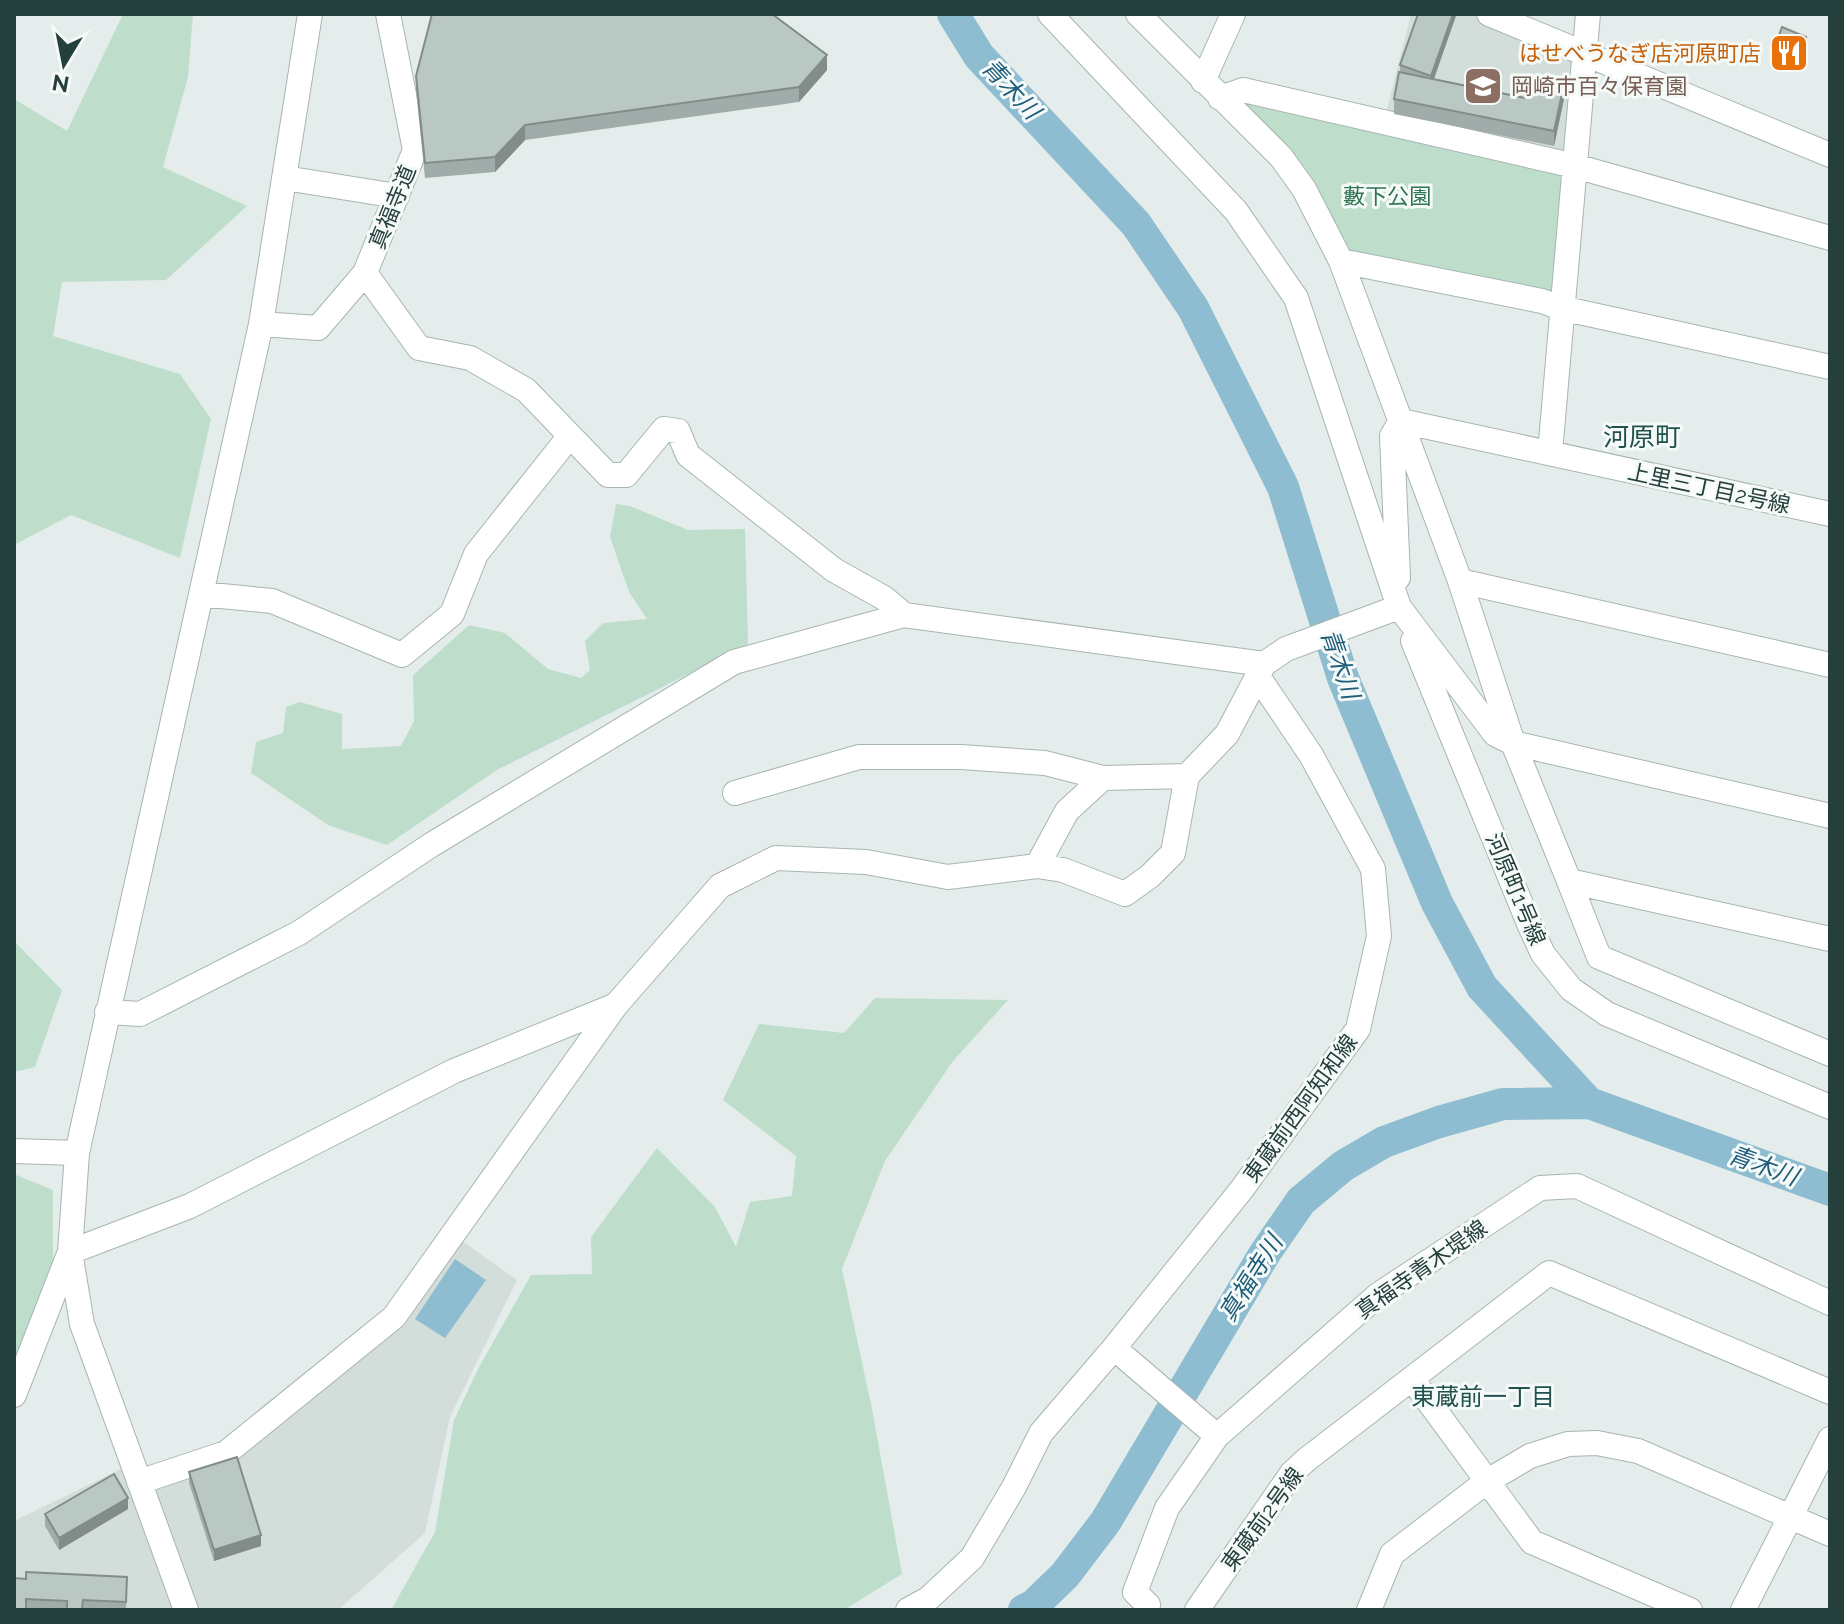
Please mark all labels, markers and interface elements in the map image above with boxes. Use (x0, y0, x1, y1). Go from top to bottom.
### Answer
north arrow (24, 24, 104, 104)
restaurant icon: はせべうなぎ店河原町店 (1768, 32, 1810, 74)
place label: はせべうなぎ店河原町店 (1519, 40, 1761, 66)
water label: 青木川 (976, 52, 1049, 127)
school or university icon: 岡崎市百々保育園 (1462, 65, 1504, 107)
text: N (50, 69, 71, 98)
place label: 岡崎市百々保育園 (1511, 73, 1687, 99)
street label: 真福寺道 (363, 161, 421, 253)
park label: 藪下公園 (1343, 183, 1431, 209)
district label: 河原町 (1603, 422, 1681, 452)
street label: 上里三丁目2号線 (1625, 458, 1793, 518)
water label: 青木川 (1315, 625, 1367, 705)
street label: 河原町1号線 (1481, 829, 1551, 949)
street label: 東蔵前西阿知和線 (1238, 1029, 1362, 1187)
water label: 青木川 (1724, 1140, 1805, 1192)
street label: 真福寺青木堤線 (1350, 1214, 1492, 1324)
water label: 真福寺川 (1213, 1227, 1290, 1326)
district label: 東蔵前一丁目 (1411, 1382, 1555, 1411)
street label: 東蔵前2号線 (1216, 1462, 1308, 1576)

